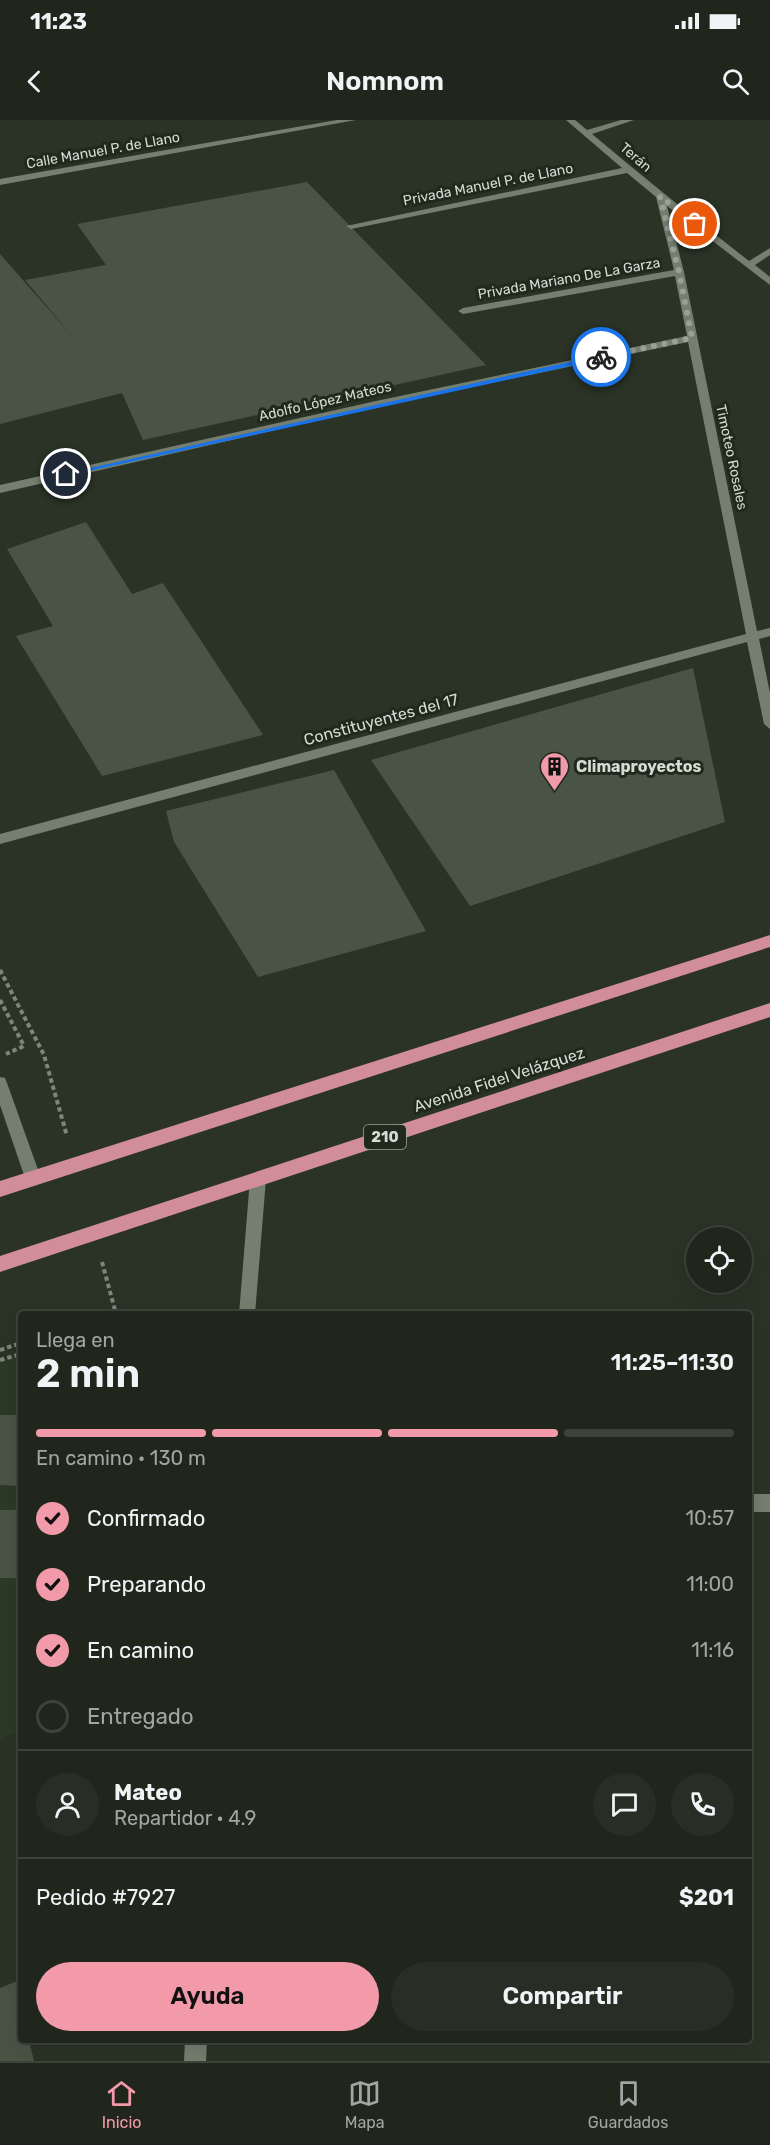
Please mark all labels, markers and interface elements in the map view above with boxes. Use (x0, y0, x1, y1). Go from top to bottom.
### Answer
text: 11:23 (30, 8, 87, 35)
icon: back (18, 65, 51, 98)
text: Nomnom (326, 65, 444, 97)
icon: search (719, 65, 752, 98)
street label: Calle Manuel P. de Llano (25, 129, 181, 172)
street label: Terán (616, 139, 655, 176)
street label: Privada Manuel P. de Llano (402, 160, 575, 209)
pin (669, 198, 720, 249)
icon: bag (678, 207, 711, 240)
street label: Privada Mariano De La Garza (477, 254, 662, 303)
courier (571, 327, 631, 387)
icon: bike (585, 341, 618, 374)
street label: Adolfo López Mateos (257, 378, 393, 425)
street label: Timoteo Rosales (712, 403, 751, 511)
pin (40, 448, 91, 499)
icon: home (49, 457, 82, 490)
street label: Constituyentes del 17 (302, 690, 461, 749)
building icon: Climaproyectos (539, 750, 571, 792)
place label: Climaproyectos (576, 757, 702, 776)
street label: Avenida Fidel Velázquez (411, 1043, 587, 1116)
road number: 210 (364, 1125, 406, 1149)
map controls (686, 1227, 752, 1293)
button: locate (686, 1227, 752, 1293)
text: Llega en (36, 1328, 115, 1352)
text: 11:25–11:30 (611, 1349, 734, 1376)
text: 2 min (36, 1351, 140, 1397)
text: En camino · 130 m (36, 1446, 206, 1470)
icon: check (36, 1502, 69, 1535)
text: Confirmado (87, 1505, 205, 1532)
text: 10:57 (685, 1506, 734, 1530)
icon: check (36, 1568, 69, 1601)
text: Preparando (87, 1571, 206, 1598)
text: 11:00 (686, 1572, 734, 1596)
icon: check (36, 1634, 69, 1667)
text: En camino (87, 1637, 194, 1664)
text: 11:16 (691, 1638, 734, 1662)
text: Entregado (87, 1703, 194, 1730)
button: person (36, 1773, 99, 1836)
button: chat (593, 1773, 656, 1836)
button: phone (671, 1773, 734, 1836)
text: Mateo (114, 1779, 182, 1806)
text: Repartidor · 4.9 (114, 1806, 256, 1830)
text: Pedido #7927 (36, 1884, 175, 1911)
text: $201 (679, 1884, 734, 1911)
button: Ayuda (36, 1962, 379, 2031)
button: Compartir (391, 1962, 734, 2031)
tab: Inicio (102, 2077, 141, 2132)
tab: Mapa (345, 2077, 385, 2132)
tab: Guardados (588, 2077, 668, 2132)

